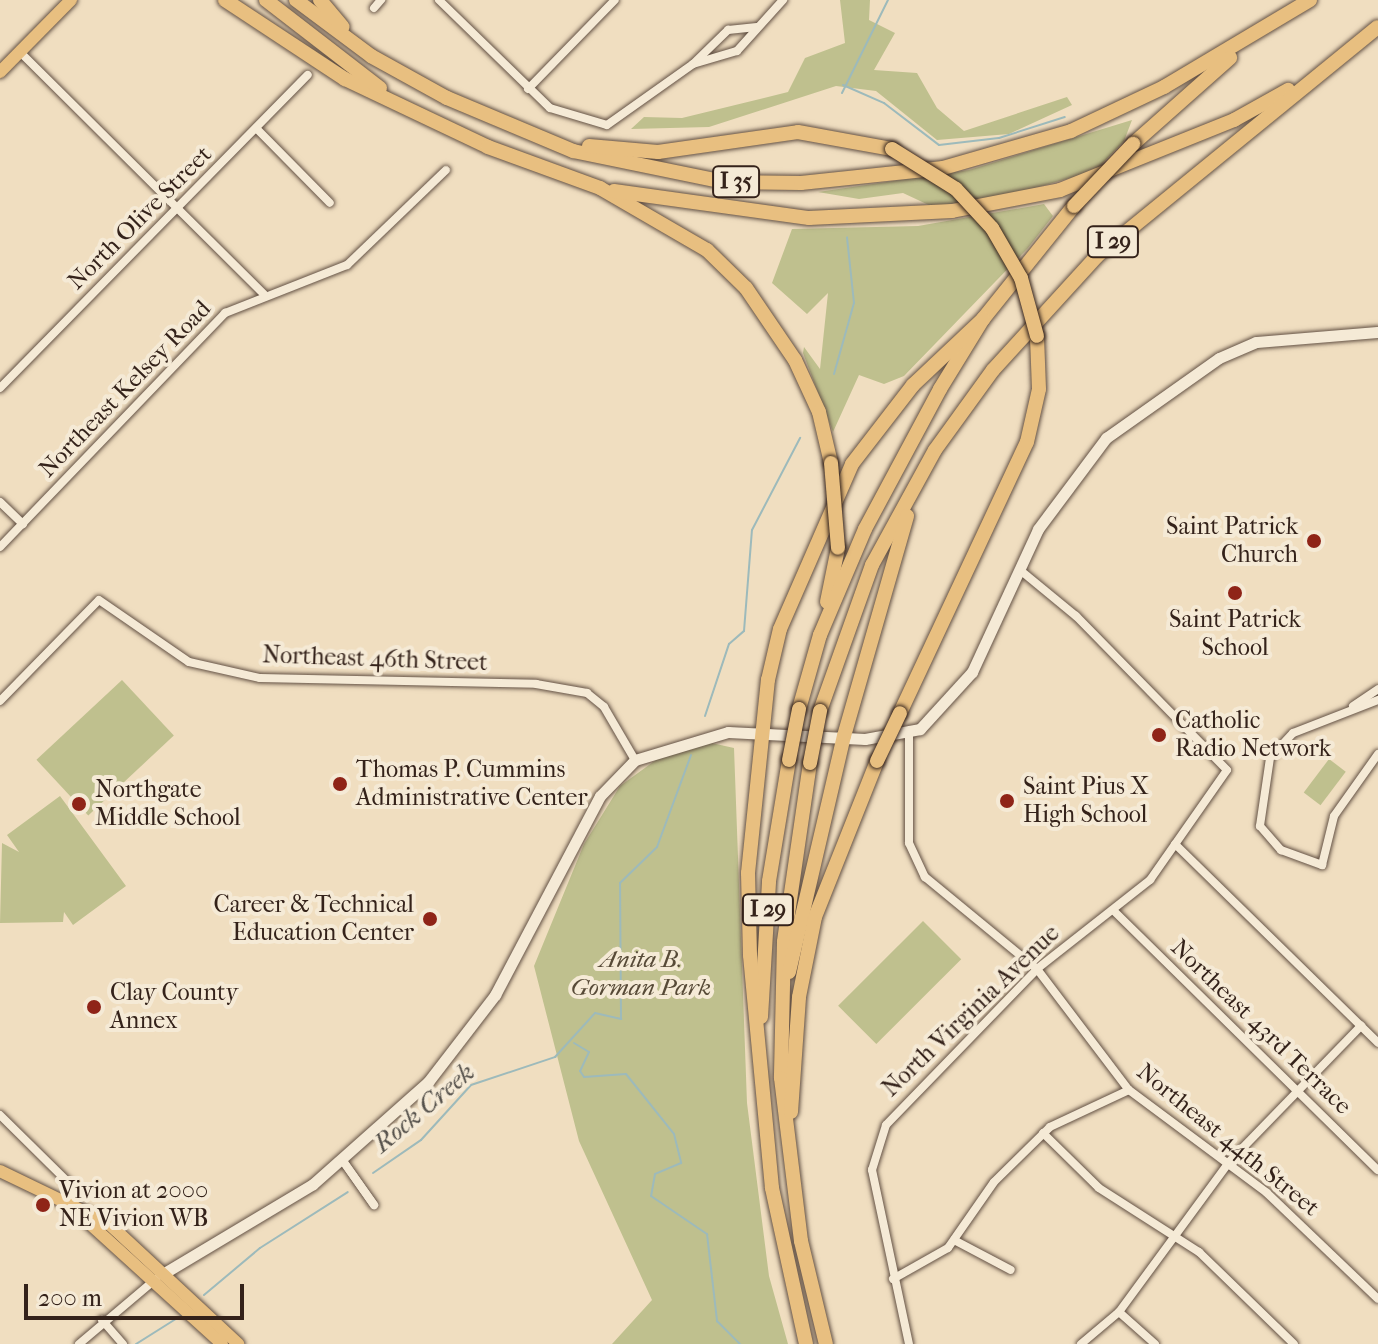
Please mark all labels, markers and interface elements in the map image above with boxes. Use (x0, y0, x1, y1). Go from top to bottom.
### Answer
street label: North Olive Street (62, 140, 218, 296)
road number: I 35 (712, 164, 760, 200)
road number: I 29 (1085, 224, 1141, 260)
street label: Northeast Kelsey Road (33, 295, 217, 483)
place label: Saint Patrick Church (1166, 513, 1298, 569)
marker: Saint Patrick Church (1305, 532, 1323, 550)
marker: Saint Patrick School (1226, 584, 1244, 602)
place label: Saint Patrick School (1169, 606, 1301, 662)
street label: Northeast 46th Street (262, 641, 488, 677)
place label: Catholic Radio Network (1175, 707, 1331, 763)
marker: Catholic Radio Network (1150, 726, 1168, 744)
place label: Thomas P. Cummins Administrative Center (356, 756, 588, 812)
place label: Saint Pius X High School (1023, 773, 1149, 829)
marker: Thomas P. Cummins Administrative Center (331, 775, 349, 793)
place label: Northgate Middle School (95, 776, 241, 832)
marker: Saint Pius X High School (998, 792, 1016, 810)
marker: Northgate Middle School (70, 795, 88, 813)
place label: Career & Technical Education Center (214, 891, 414, 947)
road number: I 29 (740, 892, 796, 928)
marker: Career & Technical Education Center (421, 910, 439, 928)
street label: North Virginia Avenue (877, 919, 1065, 1103)
street label: Northeast 43rd Terrace (1165, 933, 1357, 1121)
park label: Anita B. Gorman Park (571, 946, 711, 1002)
place label: Clay County Annex (110, 979, 238, 1035)
marker: Clay County Annex (85, 998, 103, 1016)
water label: Rock Creek (367, 1057, 481, 1159)
street label: Northeast 44th Street (1131, 1058, 1325, 1222)
place label: Vivion at 2000 NE Vivion WB (59, 1177, 208, 1233)
marker: Vivion at 2000 NE Vivion WB (34, 1196, 52, 1214)
scale bar (28, 1268, 248, 1318)
text: 200 m (38, 1284, 102, 1312)

